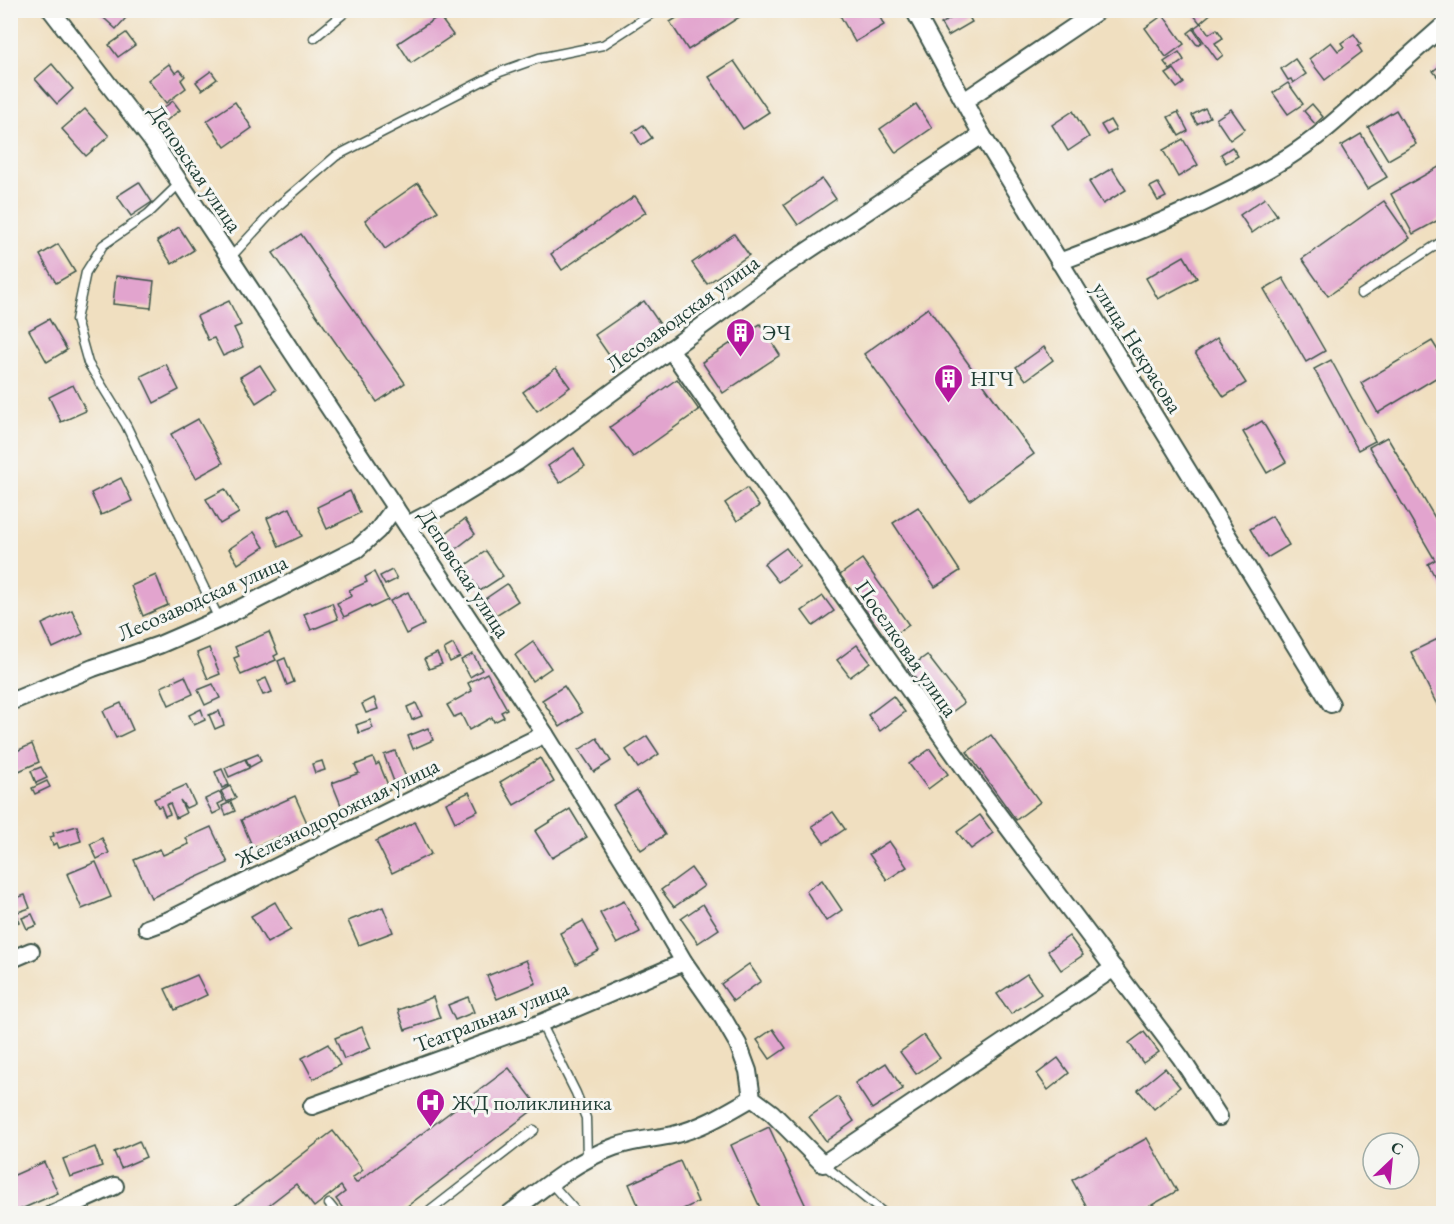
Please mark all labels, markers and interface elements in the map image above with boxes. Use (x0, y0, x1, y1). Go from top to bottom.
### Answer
street label: Деповская улица (142, 99, 249, 238)
street label: Лесозаводская улица (600, 248, 765, 379)
street label: улица Некрасова (1086, 276, 1190, 419)
building icon: ЭЧ (725, 316, 757, 358)
place label: ЭЧ (762, 318, 791, 347)
building icon: НГЧ (933, 362, 965, 404)
place label: НГЧ (970, 364, 1014, 393)
street label: Деповская улица (412, 503, 517, 644)
street label: Лесозаводская улица (113, 547, 292, 648)
street label: Поселковая улица (848, 574, 965, 723)
street label: Железнодорожная улица (230, 750, 444, 875)
street label: Театральная улица (410, 974, 573, 1059)
hospital icon: ЖД поликлиника (415, 1086, 447, 1128)
place label: ЖД поликлиника (451, 1088, 612, 1117)
north arrow (1361, 1131, 1421, 1191)
text: С (1388, 1136, 1407, 1160)

